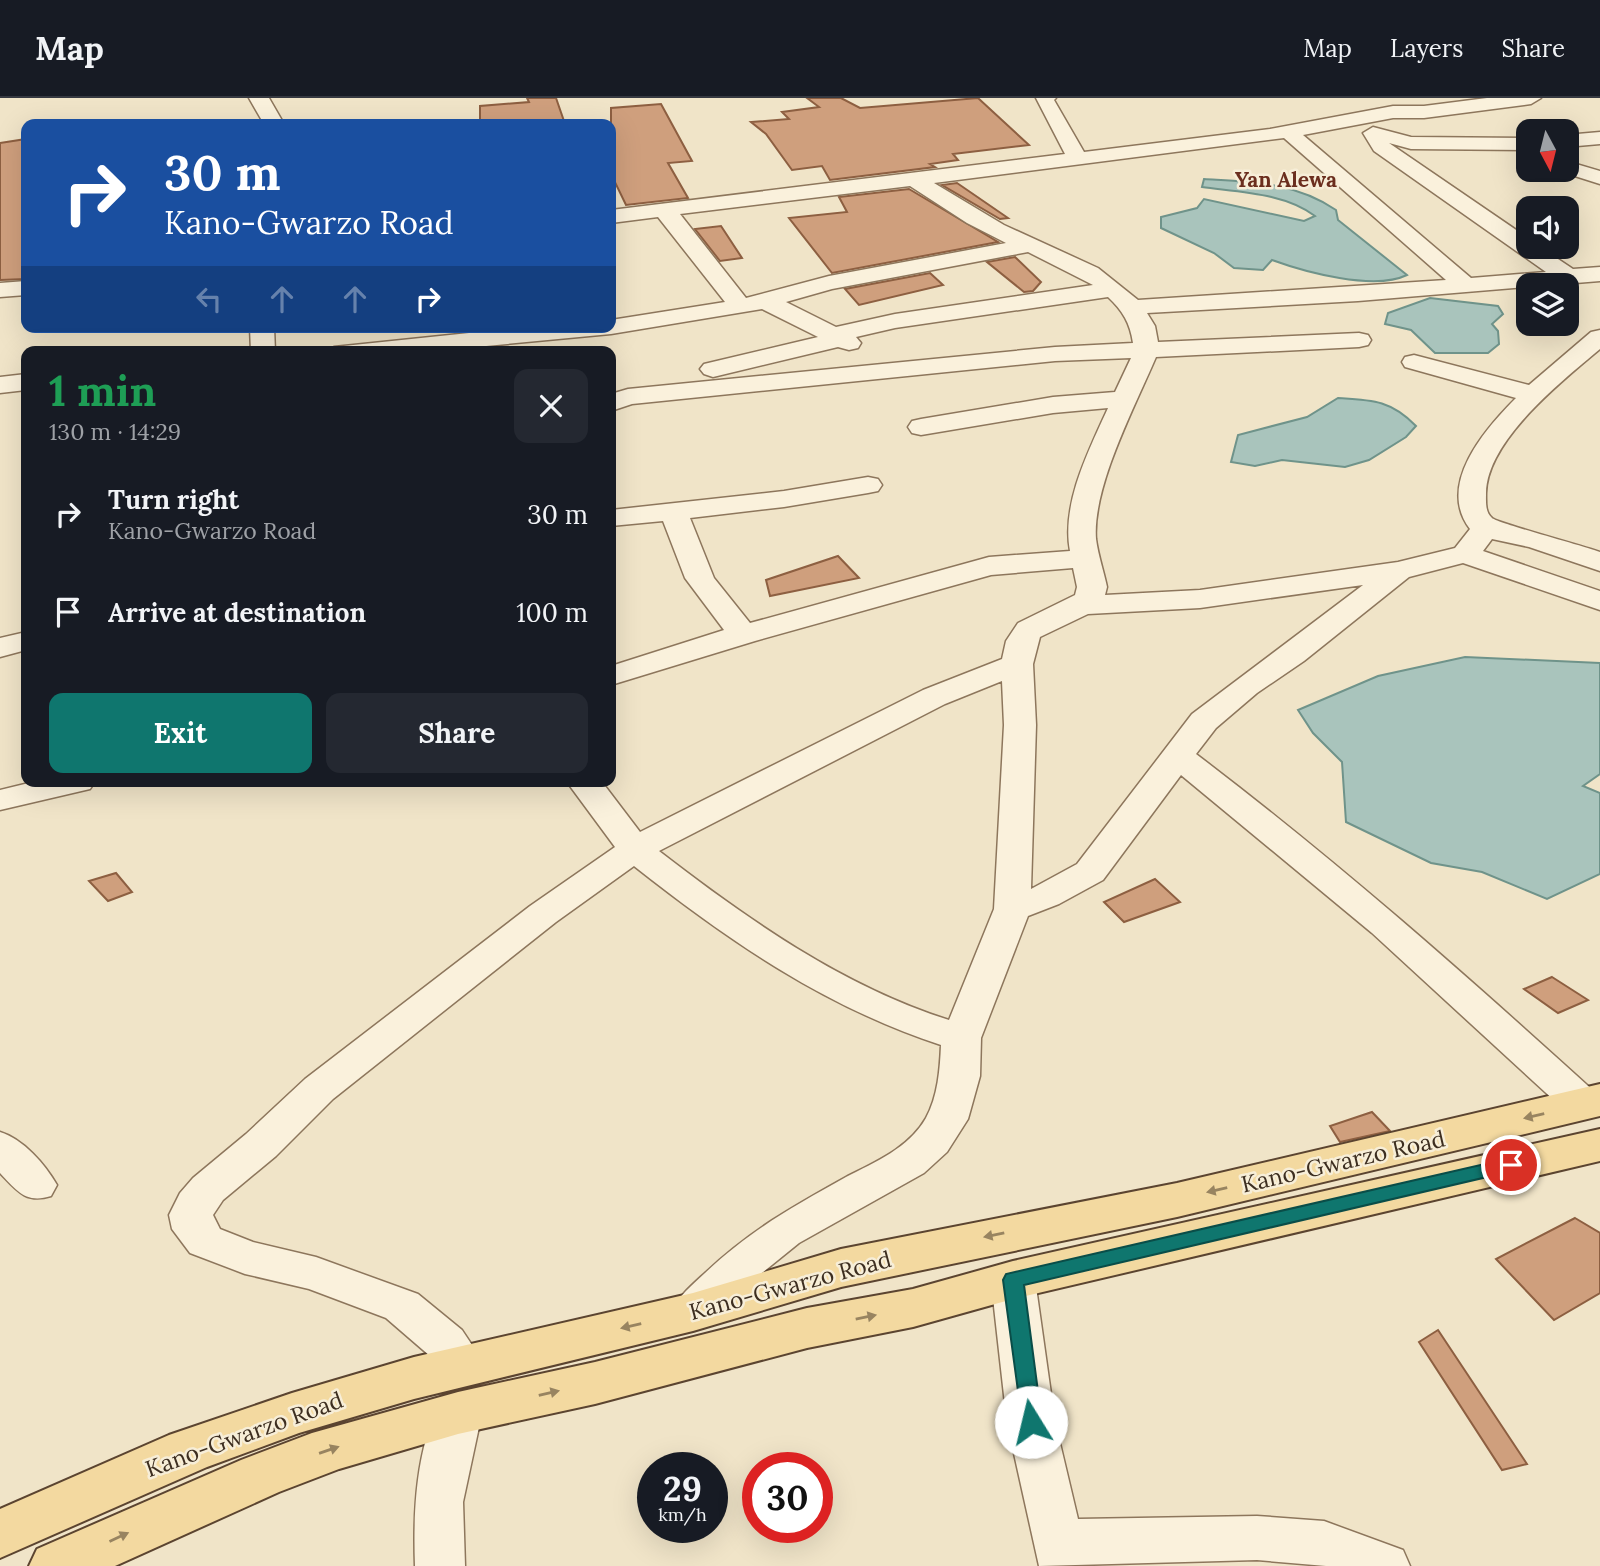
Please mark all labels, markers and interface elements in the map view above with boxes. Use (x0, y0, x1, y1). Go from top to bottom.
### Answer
text: Map (35, 27, 104, 69)
text: Map (1303, 33, 1352, 64)
text: Layers (1390, 33, 1463, 64)
text: Share (1501, 33, 1565, 64)
north arrow (1516, 119, 1578, 182)
map controls (1516, 119, 1579, 336)
text: 30 m (164, 141, 281, 203)
icon: right (49, 147, 140, 238)
district label: Yan Alewa (1235, 166, 1337, 193)
button: sound (1516, 196, 1579, 259)
text: Kano-Gwarzo Road (164, 202, 454, 243)
button: layers (1516, 273, 1579, 336)
icon: left (190, 280, 228, 318)
icon: ahead (263, 280, 301, 318)
icon: ahead (336, 280, 374, 318)
icon: right (409, 280, 447, 318)
text: 1 min (49, 364, 156, 418)
button: close (514, 369, 588, 443)
text: 130 m · 14:29 (49, 417, 181, 446)
text: Turn right (108, 483, 239, 516)
icon: right (49, 495, 87, 533)
text: 30 m (527, 498, 588, 531)
text: Kano-Gwarzo Road (108, 516, 316, 545)
icon: arrive (49, 593, 87, 631)
text: Arrive at destination (108, 596, 366, 629)
text: 100 m (516, 596, 588, 629)
button: Exit (49, 693, 312, 773)
button: Share (326, 693, 588, 773)
one-way arrow (1523, 1110, 1545, 1121)
street label: Kano-Gwarzo Road (1238, 1123, 1448, 1199)
pin (1481, 1135, 1541, 1195)
icon: arrive (1492, 1146, 1530, 1184)
one-way arrow (1206, 1185, 1228, 1196)
one-way arrow (983, 1230, 1005, 1241)
street label: Kano-Gwarzo Road (686, 1244, 895, 1326)
one-way arrow (855, 1311, 877, 1322)
one-way arrow (620, 1321, 642, 1332)
street label: Kano-Gwarzo Road (141, 1385, 347, 1483)
position arrow (994, 1385, 1068, 1459)
one-way arrow (538, 1387, 560, 1398)
one-way arrow (319, 1445, 340, 1455)
speed limit sign: 30 (742, 1452, 833, 1543)
text: 29 (663, 1466, 702, 1511)
text: km/h (658, 1503, 707, 1526)
one-way arrow (109, 1531, 129, 1543)

